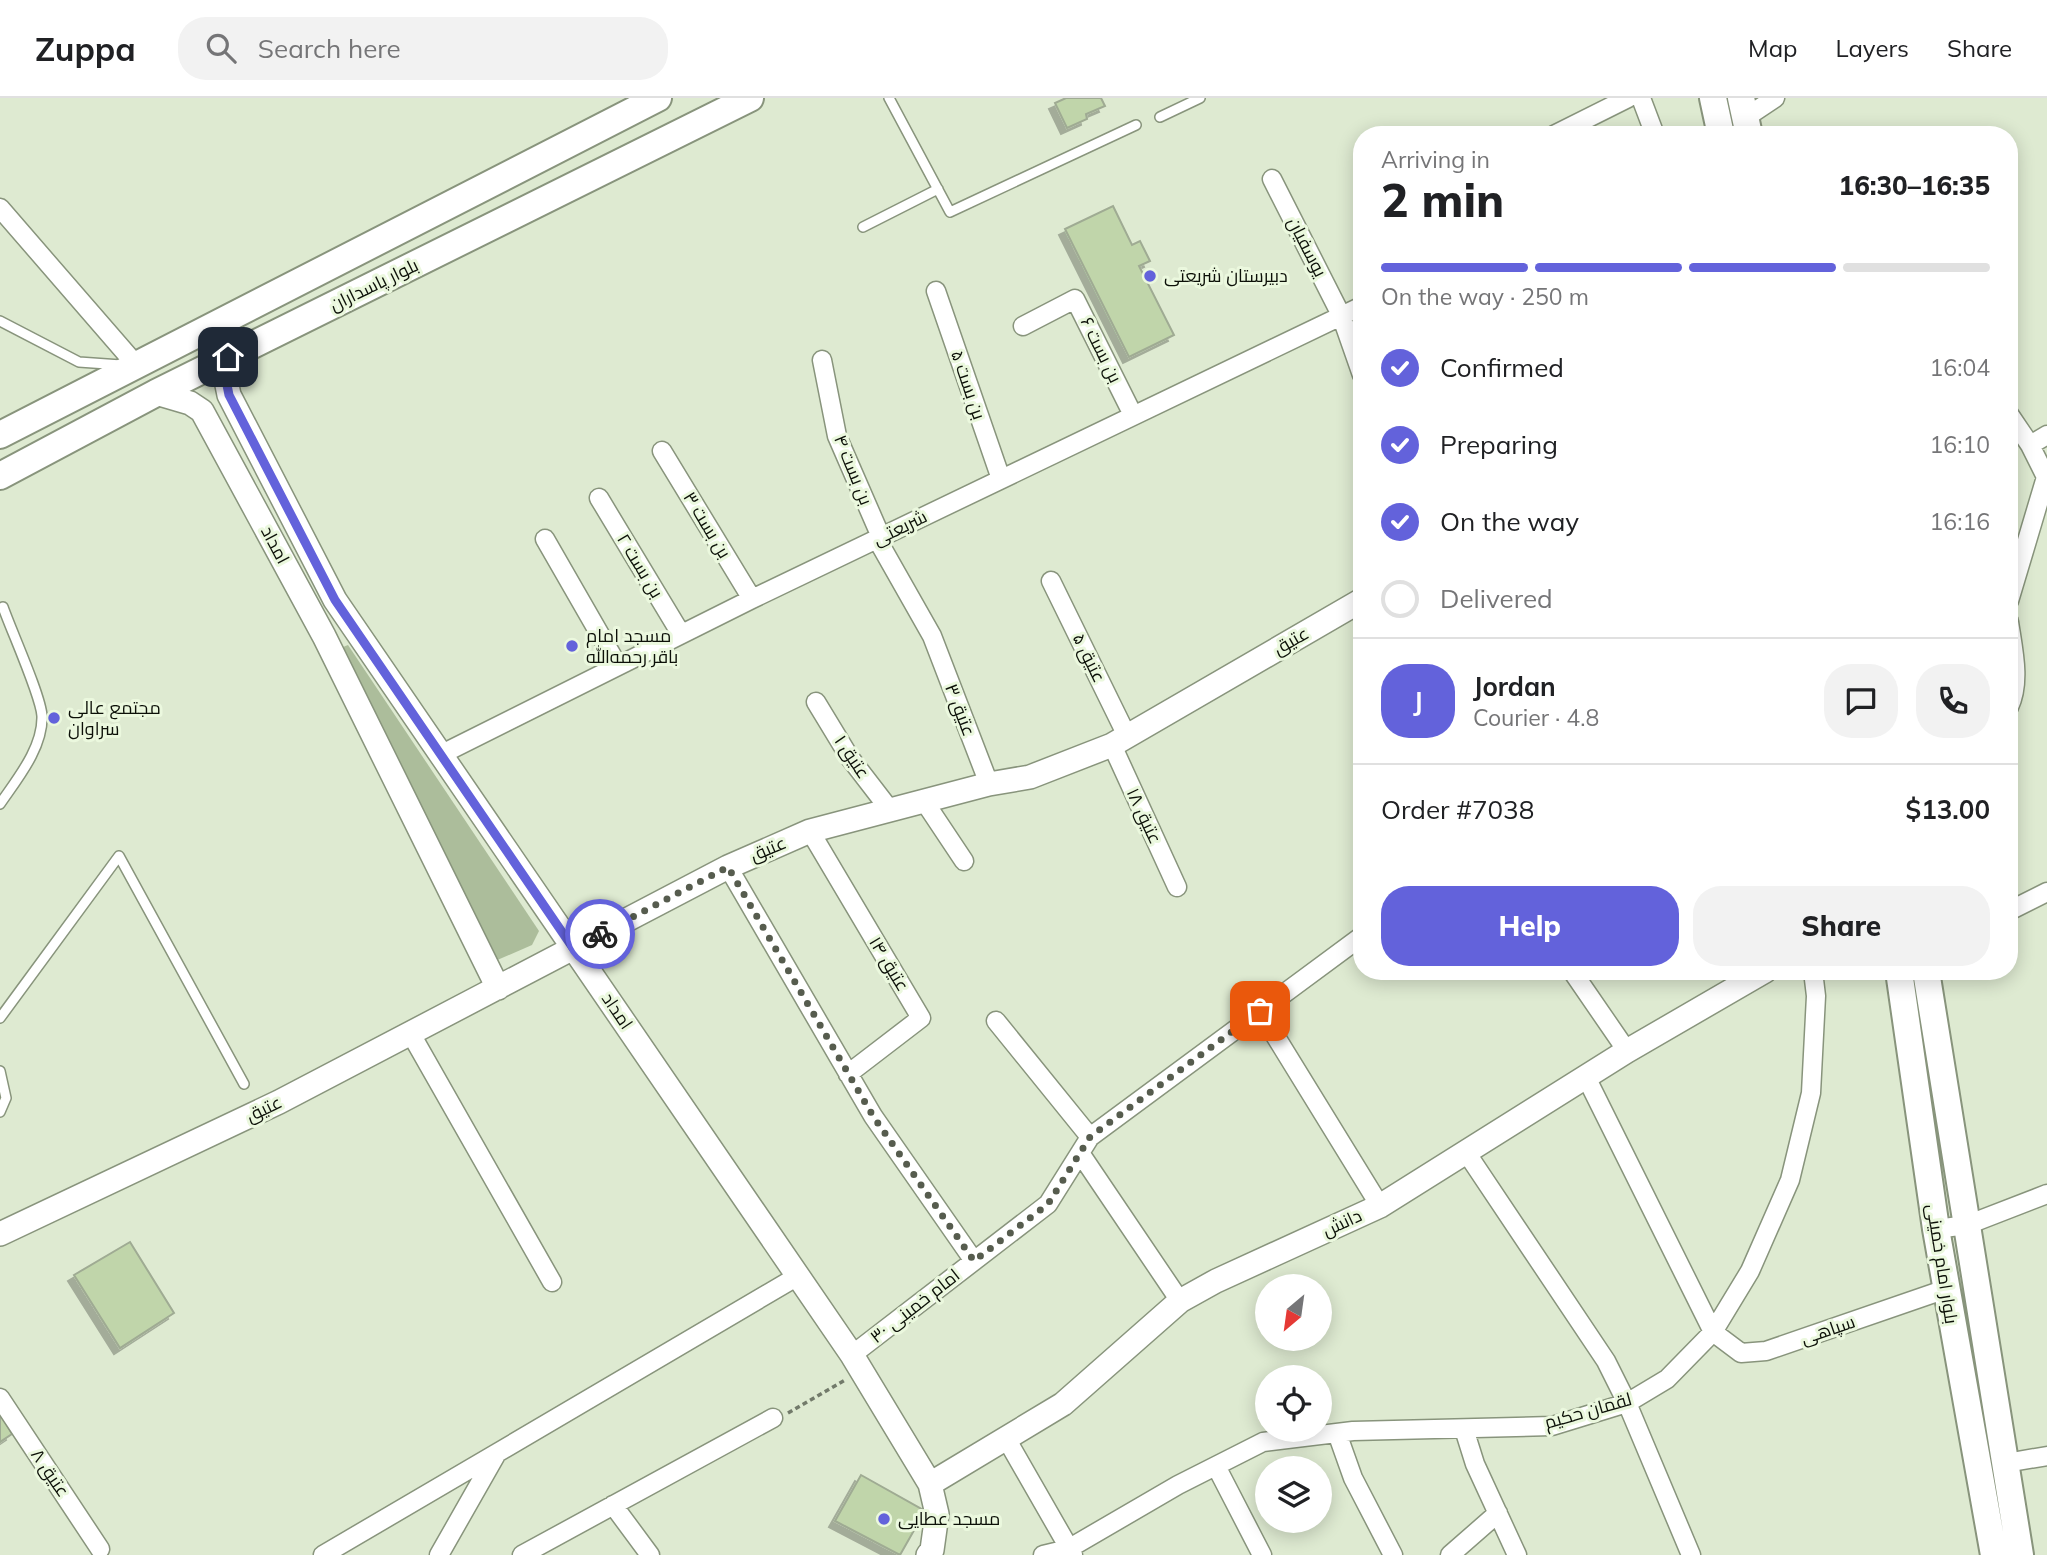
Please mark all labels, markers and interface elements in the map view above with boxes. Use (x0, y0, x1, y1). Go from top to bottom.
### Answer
search box (178, 17, 668, 80)
text: Zuppa (35, 28, 136, 69)
icon: search (202, 29, 240, 67)
text: Search here (258, 32, 401, 65)
text: Map (1748, 33, 1797, 63)
text: Layers (1835, 33, 1909, 63)
text: Share (1947, 33, 2012, 63)
text: Arriving in (1381, 145, 1490, 174)
text: 16:30–16:35 (1839, 169, 1990, 202)
text: 2 min (1381, 171, 1504, 229)
street label: یوسفیان (1283, 213, 1332, 281)
street label: بلوار پاسداران (326, 253, 422, 317)
place label: دبیرستان شریعتی (1164, 264, 1288, 287)
marker: دبیرستان شریعتی (1142, 268, 1158, 284)
text: On the way · 250 m (1381, 282, 1589, 311)
street label: بن بست ۶ (1076, 313, 1127, 386)
pin (198, 327, 258, 387)
icon: home (209, 338, 247, 376)
street label: بن بست ۵ (946, 347, 991, 422)
icon: check (1381, 349, 1419, 387)
text: Confirmed (1440, 351, 1564, 384)
text: 16:04 (1930, 353, 1990, 382)
icon: check (1381, 426, 1419, 464)
text: Preparing (1440, 428, 1558, 461)
text: 16:10 (1930, 430, 1990, 459)
street label: بن بست ۴ (829, 431, 878, 508)
street label: بن بست ۳ (679, 487, 736, 562)
icon: check (1381, 503, 1419, 541)
street label: شریعتی (869, 505, 931, 550)
text: On the way (1440, 505, 1579, 538)
text: 16:16 (1930, 507, 1990, 536)
street label: امداد (256, 522, 295, 568)
street label: بن بست ۲ (612, 529, 669, 602)
text: Delivered (1440, 582, 1553, 615)
street label: عتیق (1269, 621, 1313, 661)
place label: مسجد امام باقر رحمه‌الله (586, 624, 678, 668)
street label: عتیق ۵ (1067, 629, 1111, 687)
marker: مسجد امام باقر رحمه‌الله (564, 638, 580, 654)
button: chat (1824, 664, 1898, 738)
button: phone (1916, 664, 1990, 738)
text: Jordan (1473, 670, 1556, 703)
street label: عتیق ۳ (939, 680, 981, 740)
text: J (1413, 685, 1423, 718)
place label: مجتمع عالی سراوان (68, 696, 161, 740)
text: Courier · 4.8 (1473, 703, 1599, 732)
marker: مجتمع عالی سراوان (46, 710, 62, 726)
street label: عتیق ۱ (829, 731, 875, 783)
street label: عتیق ۱۸ (1121, 784, 1167, 848)
text: Order #7038 (1381, 793, 1534, 826)
text: $13.00 (1906, 793, 1990, 826)
street label: عتیق (746, 831, 790, 867)
button: Help (1381, 886, 1679, 966)
button: Share (1693, 886, 1990, 966)
courier (565, 899, 635, 969)
icon: bike (581, 915, 619, 953)
street label: عتیق ۱۴ (863, 932, 915, 996)
pin (1230, 981, 1290, 1041)
street label: امداد (597, 988, 638, 1034)
icon: bag (1241, 992, 1279, 1030)
street label: عتیق (242, 1090, 286, 1128)
street label: بلوار امام خمینی (1921, 1202, 1963, 1326)
street label: دانش (1318, 1204, 1365, 1242)
street label: امام خمینی ۳۰ (865, 1263, 965, 1349)
north arrow (1255, 1274, 1332, 1351)
map controls (1255, 1274, 1332, 1533)
street label: سپاهی (1798, 1310, 1858, 1349)
button: locate (1255, 1365, 1332, 1442)
street label: لقمان حکیم (1542, 1387, 1634, 1435)
street label: عتیق ۸ (25, 1444, 75, 1502)
button: layers (1255, 1456, 1332, 1533)
place label: مسجد عطایی (898, 1507, 1000, 1530)
marker: مسجد عطایی (876, 1511, 892, 1527)

